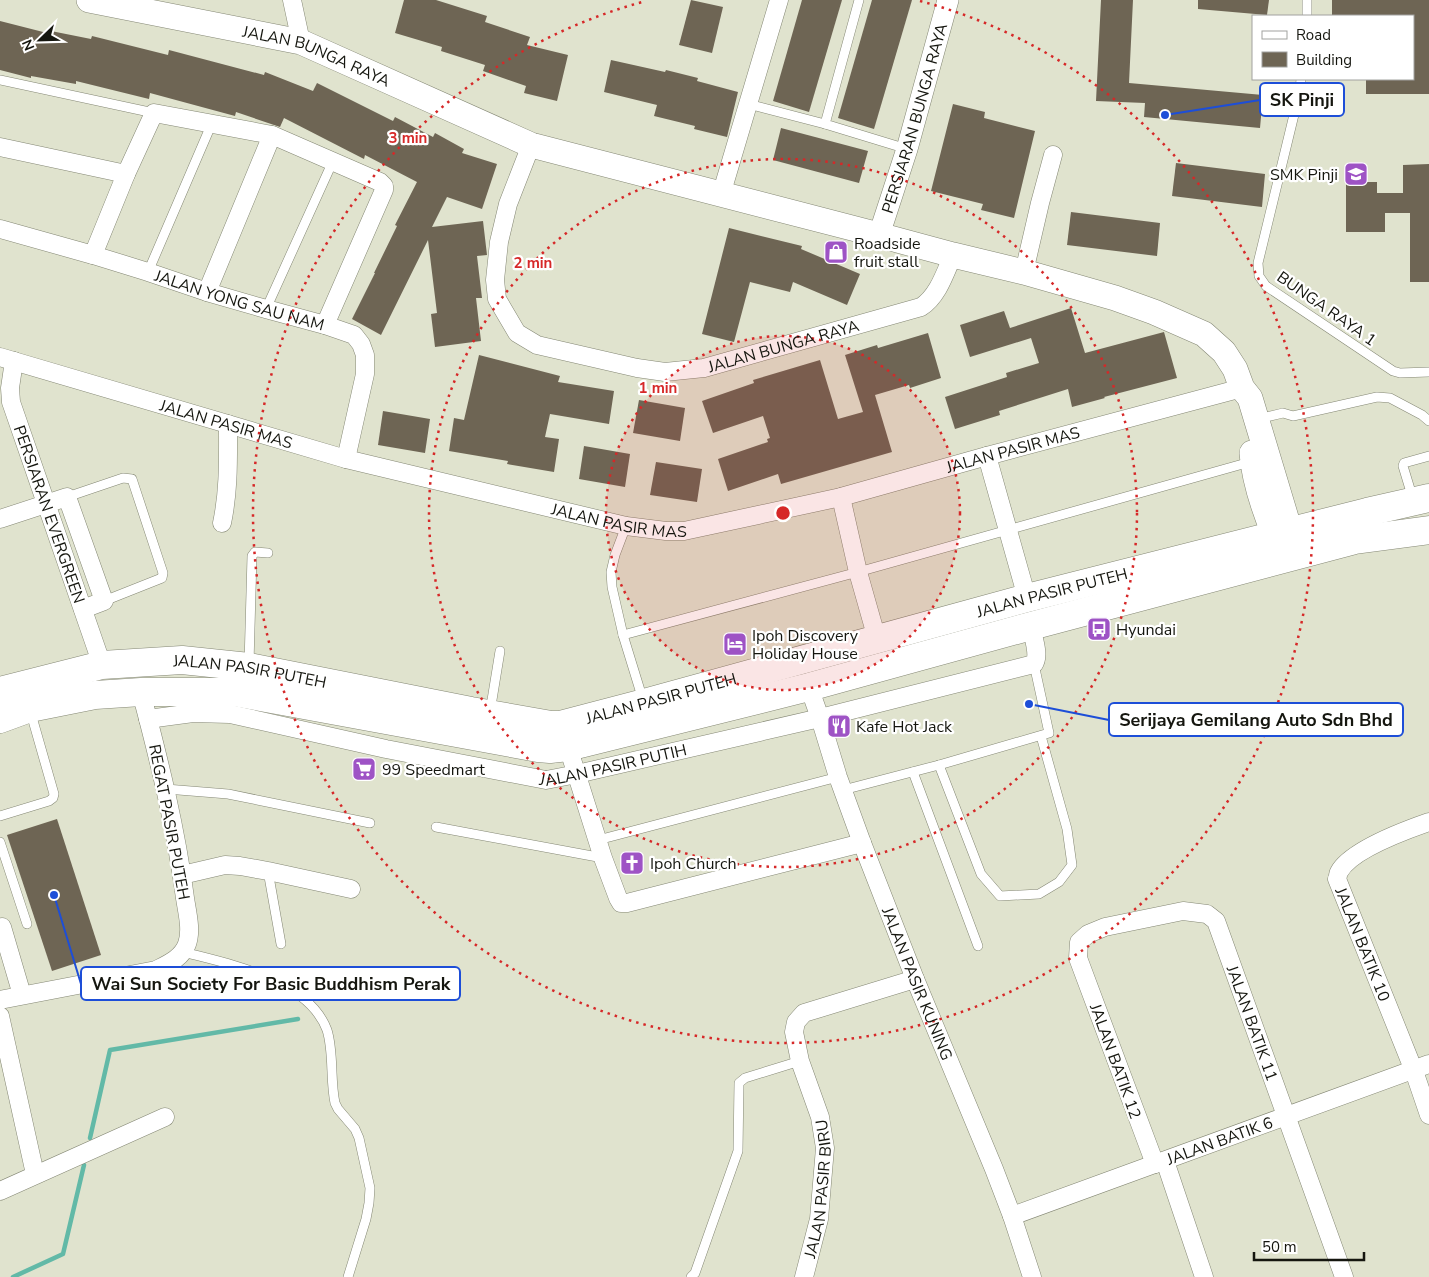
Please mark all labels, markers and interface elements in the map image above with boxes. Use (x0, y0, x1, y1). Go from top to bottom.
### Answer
north arrow (15, 15, 65, 65)
legend (1252, 15, 1414, 80)
street label: JALAN BUNGA RAYA (240, 21, 394, 93)
street label: PERSIARAN BUNGA RAYA (877, 21, 953, 216)
text: Road (1296, 25, 1331, 45)
text: N (18, 36, 39, 53)
text: Building (1296, 50, 1352, 70)
callout: SK Pinji (1260, 83, 1344, 116)
text: SK Pinji (1270, 88, 1334, 112)
text: 3 min (389, 128, 427, 148)
school or university icon: SMK Pinji (1343, 161, 1369, 187)
place label: SMK Pinji (1270, 164, 1338, 186)
place label: Roadside fruit stall (854, 233, 920, 273)
shop icon: Roadside fruit stall (823, 239, 849, 265)
text: 2 min (514, 253, 552, 273)
street label: JALAN YONG SAU NAM (151, 265, 327, 336)
street label: BUNGA RAYA 1 (1272, 266, 1381, 351)
street label: JALAN BUNGA RAYA (705, 315, 862, 379)
text: 1 min (639, 378, 677, 398)
street label: JALAN PASIR MAS (156, 394, 295, 455)
street label: JALAN PASIR MAS (943, 422, 1082, 479)
street label: PERSIARAN EVERGREEN (8, 423, 90, 606)
street label: JALAN PASIR MAS (548, 498, 687, 543)
centre of rings (774, 504, 792, 522)
street label: JALAN PASIR PUTEH (973, 563, 1130, 624)
bus stop icon: Hyundai (1086, 616, 1112, 642)
place label: Hyundai (1116, 619, 1176, 641)
place label: Ipoh Discovery Holiday House (752, 625, 859, 665)
hotel icon: Ipoh Discovery Holiday House (722, 631, 748, 657)
street label: JALAN PASIR PUTEH (171, 650, 328, 694)
street label: JALAN PASIR PUTEH (583, 668, 739, 730)
callout: Serijaya Gemilang Auto Sdn Bhd (1109, 703, 1403, 736)
text: Serijaya Gemilang Auto Sdn Bhd (1119, 708, 1393, 732)
restaurant icon: Kafe Hot Jack (826, 713, 852, 739)
place label: Kafe Hot Jack (856, 716, 953, 738)
street label: JALAN PASIR PUTIH (537, 739, 689, 792)
street label: REGAT PASIR PUTEH (143, 743, 195, 902)
supermarket icon: 99 Speedmart (351, 756, 377, 782)
place label: 99 Speedmart (382, 759, 485, 781)
church icon: Ipoh Church (619, 850, 645, 876)
place label: Ipoh Church (650, 853, 736, 875)
street label: JALAN BATIK 10 (1329, 883, 1395, 1005)
street label: JALAN PASIR KUNING (876, 903, 958, 1064)
street label: JALAN BATIK 11 (1221, 962, 1283, 1084)
callout: Wai Sun Society For Basic Buddhism Perak (81, 967, 460, 1000)
text: Wai Sun Society For Basic Buddhism Perak (92, 972, 451, 996)
street label: JALAN BATIK 12 (1084, 1000, 1146, 1122)
street label: JALAN BATIK 6 (1163, 1112, 1276, 1171)
street label: JALAN PASIR BIRU (799, 1118, 837, 1261)
scale bar (1254, 1230, 1364, 1262)
text: 50 m (1262, 1237, 1297, 1257)

